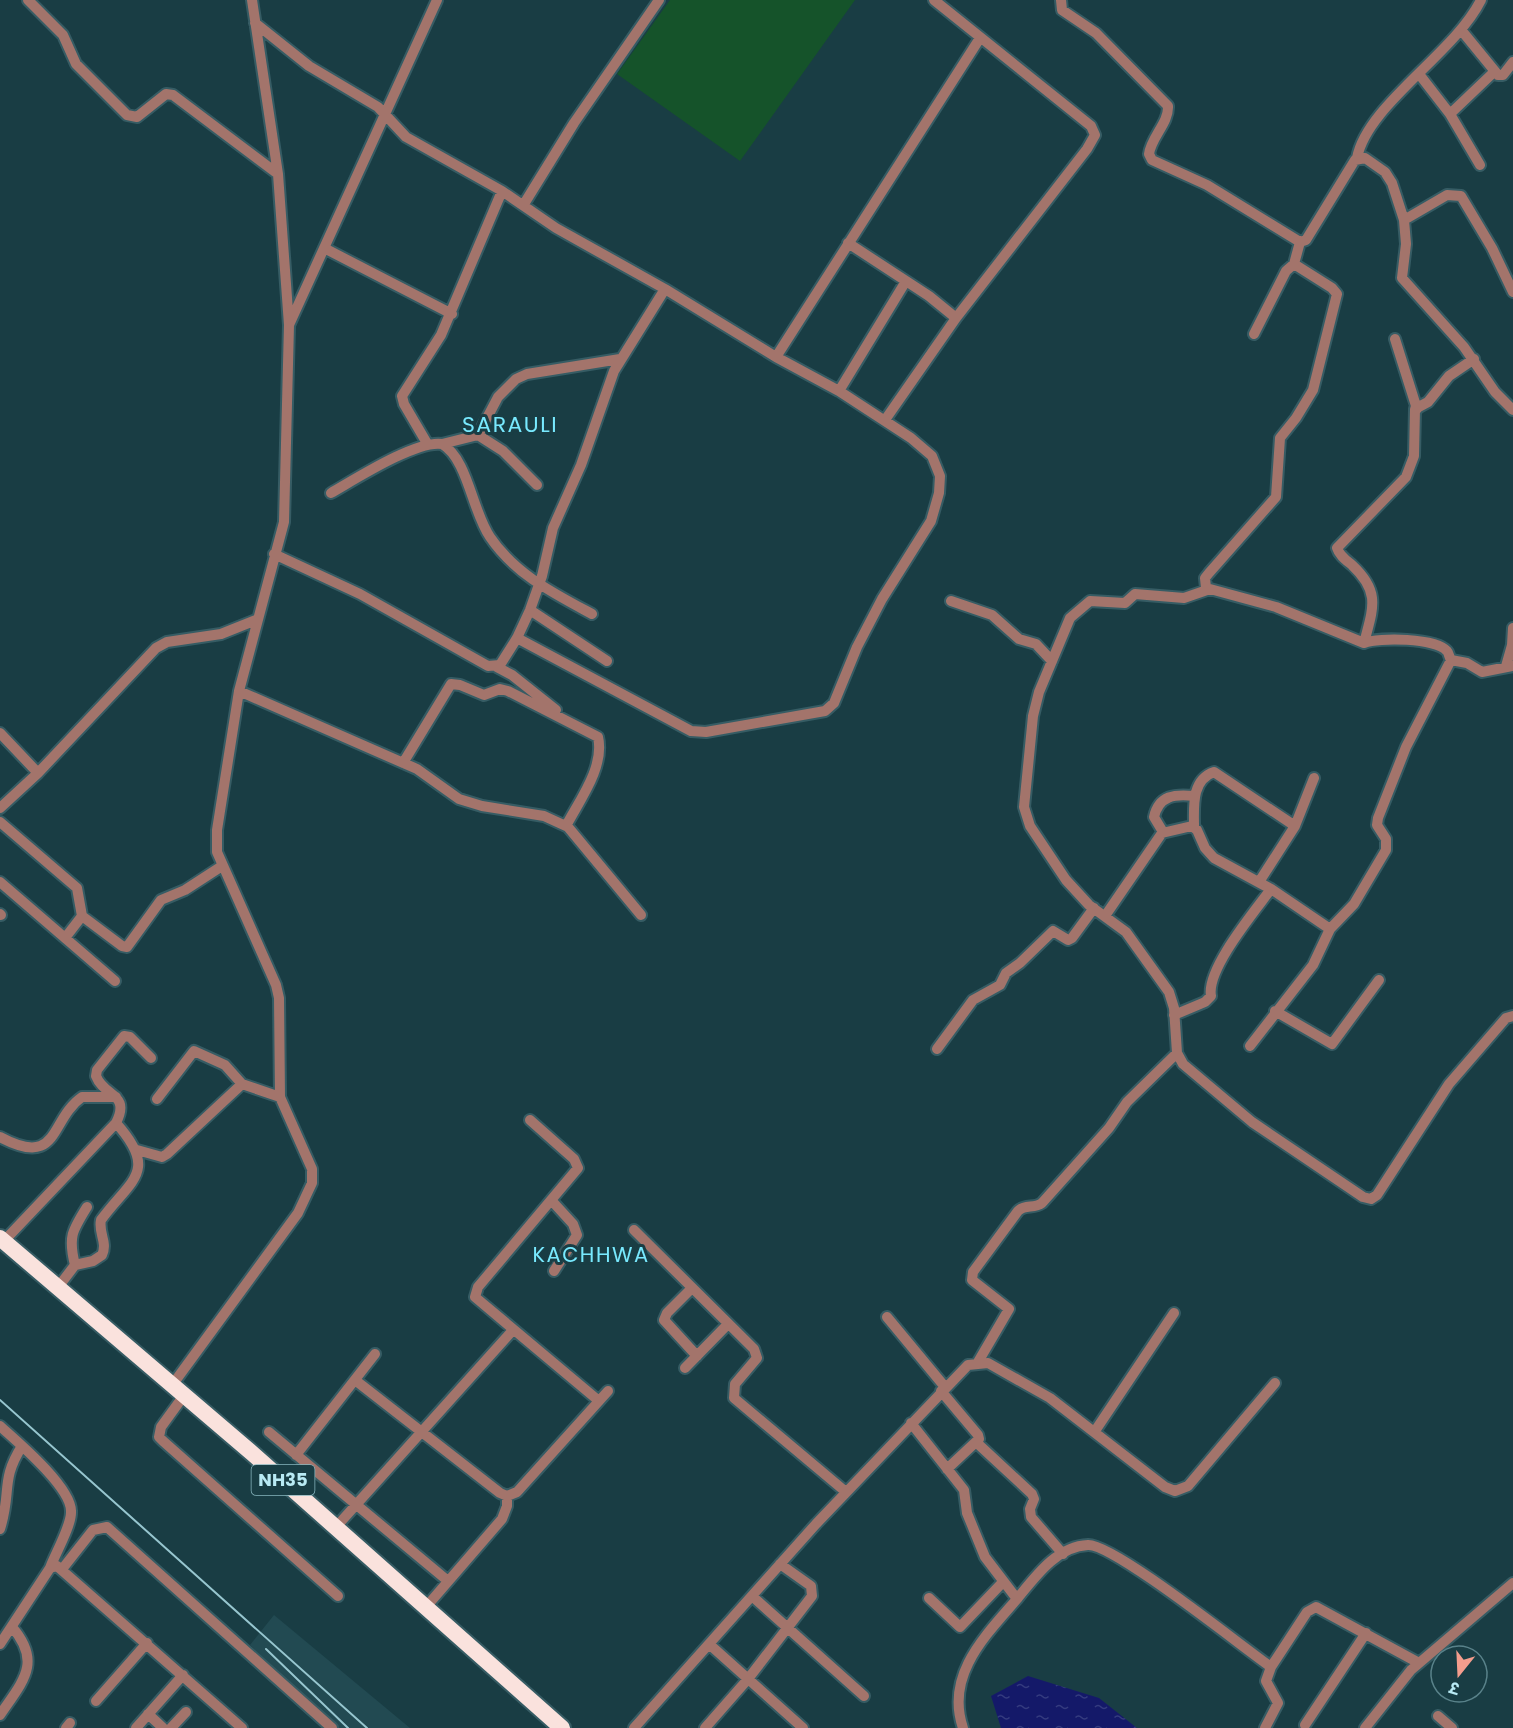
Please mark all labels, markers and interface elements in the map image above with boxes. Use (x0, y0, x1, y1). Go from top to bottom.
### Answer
district label: SARAULI (462, 409, 558, 440)
district label: KACHHWA (532, 1240, 650, 1269)
road number: NH35 (252, 1465, 314, 1495)
north arrow (1429, 1644, 1489, 1704)
text: उ (1446, 1675, 1463, 1700)

